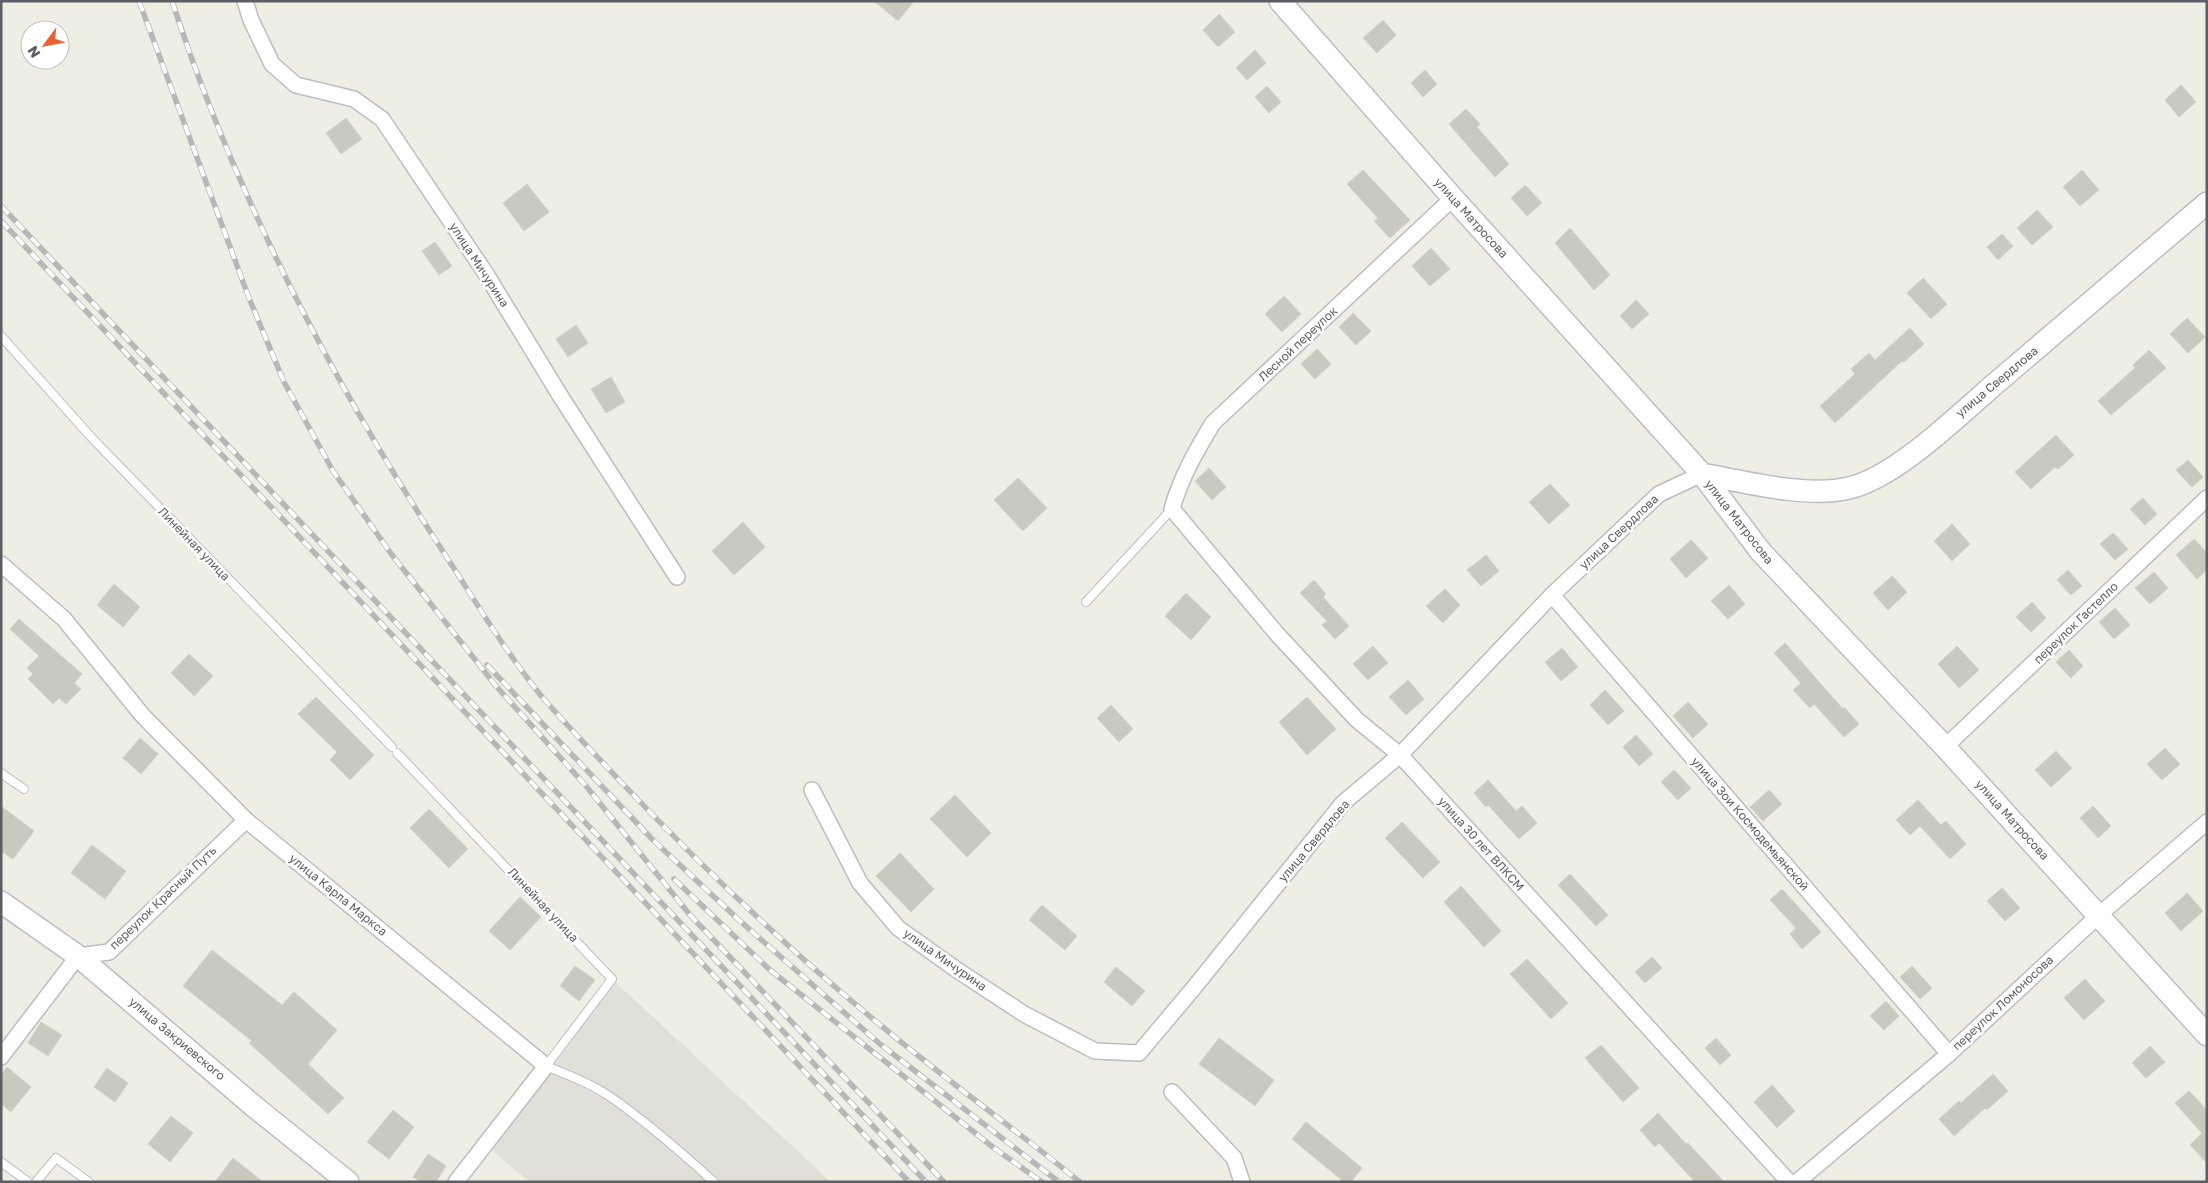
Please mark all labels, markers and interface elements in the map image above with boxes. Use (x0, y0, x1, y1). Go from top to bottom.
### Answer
north arrow (20, 20, 70, 70)
text: N (24, 43, 44, 61)
street label: улица Матросова (1431, 174, 1511, 261)
street label: улица Мичурина (446, 220, 512, 310)
street label: Лесной переулок (1255, 303, 1340, 384)
street label: улица Свердлова (1953, 343, 2041, 420)
street label: улица Матросова (1702, 477, 1777, 567)
street label: улица Свердлова (1576, 491, 1661, 572)
street label: Линейная улица (155, 504, 233, 584)
street label: переулок Гастелло (2030, 579, 2121, 667)
street label: улица Зои Космодемьянской (1688, 754, 1812, 894)
street label: улица Матросова (1972, 776, 2052, 863)
street label: улица 30 лет ВЛКСМ (1435, 793, 1528, 894)
street label: улица Свердлова (1275, 797, 1352, 885)
street label: переулок Красный Путь (106, 843, 219, 953)
street label: улица Карла Маркса (286, 850, 390, 939)
street label: Линейная улица (505, 864, 582, 945)
street label: улица Мичурина (901, 925, 990, 994)
street label: переулок Ломоносова (1949, 952, 2056, 1053)
street label: улица Закриевского (126, 994, 228, 1083)

